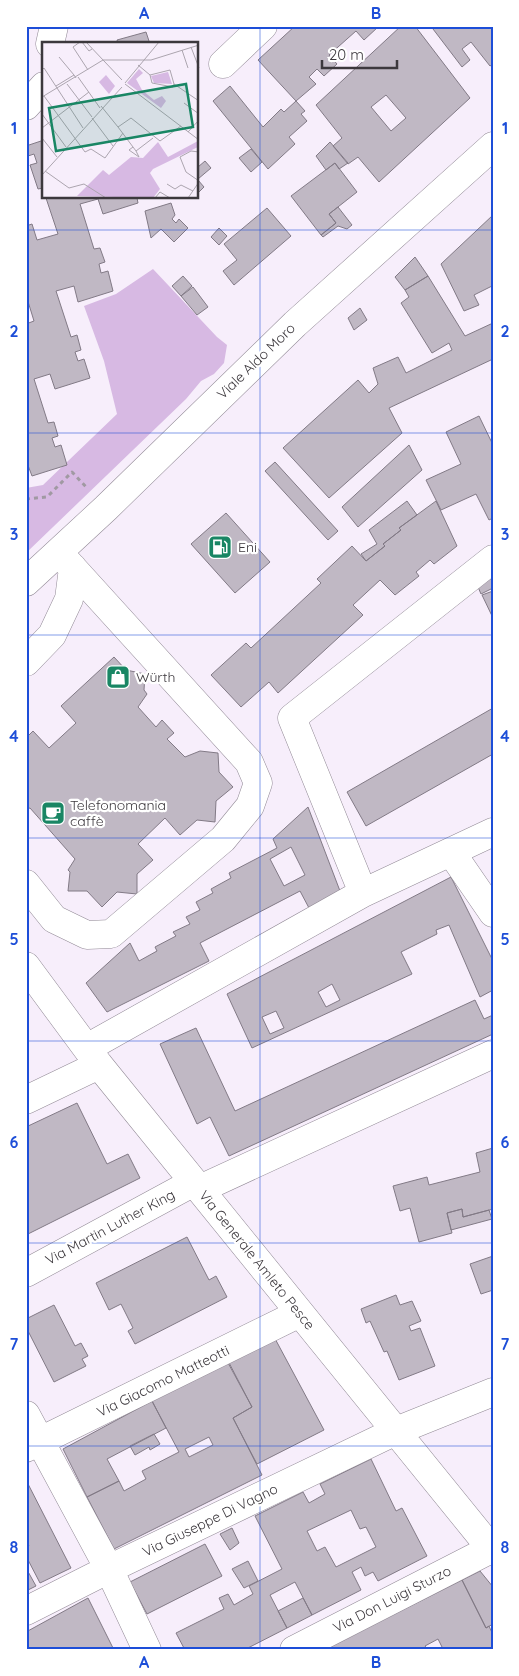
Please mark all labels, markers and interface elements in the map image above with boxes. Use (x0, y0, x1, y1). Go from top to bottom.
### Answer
text: A (139, 3, 150, 23)
text: B (371, 3, 381, 23)
scale bar (322, 38, 396, 70)
inset map (42, 42, 199, 199)
text: 20 m (329, 45, 364, 64)
text: 1 (11, 118, 17, 138)
text: 1 (502, 118, 508, 138)
street label: Viale Aldo Moro (213, 319, 299, 403)
text: 2 (9, 321, 19, 341)
text: 2 (500, 321, 510, 341)
text: 3 (10, 524, 18, 544)
text: 3 (501, 524, 509, 544)
fuel station icon: Eni (207, 534, 233, 560)
place label: Eni (238, 538, 257, 556)
shop icon: Würth (105, 664, 131, 690)
place label: Würth (136, 668, 175, 686)
text: 4 (9, 726, 19, 746)
text: 4 (500, 726, 510, 746)
place label: Telefonomania caffè (70, 796, 166, 830)
cafe icon: Telefonomania caffè (40, 800, 66, 826)
text: 5 (9, 929, 19, 949)
text: 5 (500, 929, 510, 949)
text: 6 (10, 1132, 19, 1152)
text: 6 (501, 1132, 510, 1152)
street label: Via Martin Luther King (42, 1185, 178, 1269)
street label: Via Generale Amleto Pesce (195, 1187, 319, 1333)
text: 7 (10, 1334, 19, 1354)
text: 7 (501, 1334, 510, 1354)
street label: Via Giacomo Matteotti (94, 1341, 232, 1421)
street label: Via Giuseppe Di Vagno (139, 1479, 281, 1561)
text: 8 (10, 1537, 19, 1557)
text: 8 (501, 1537, 510, 1557)
street label: Via Don Luigi Sturzo (330, 1561, 454, 1637)
text: A (139, 1652, 150, 1672)
text: B (371, 1652, 381, 1672)

